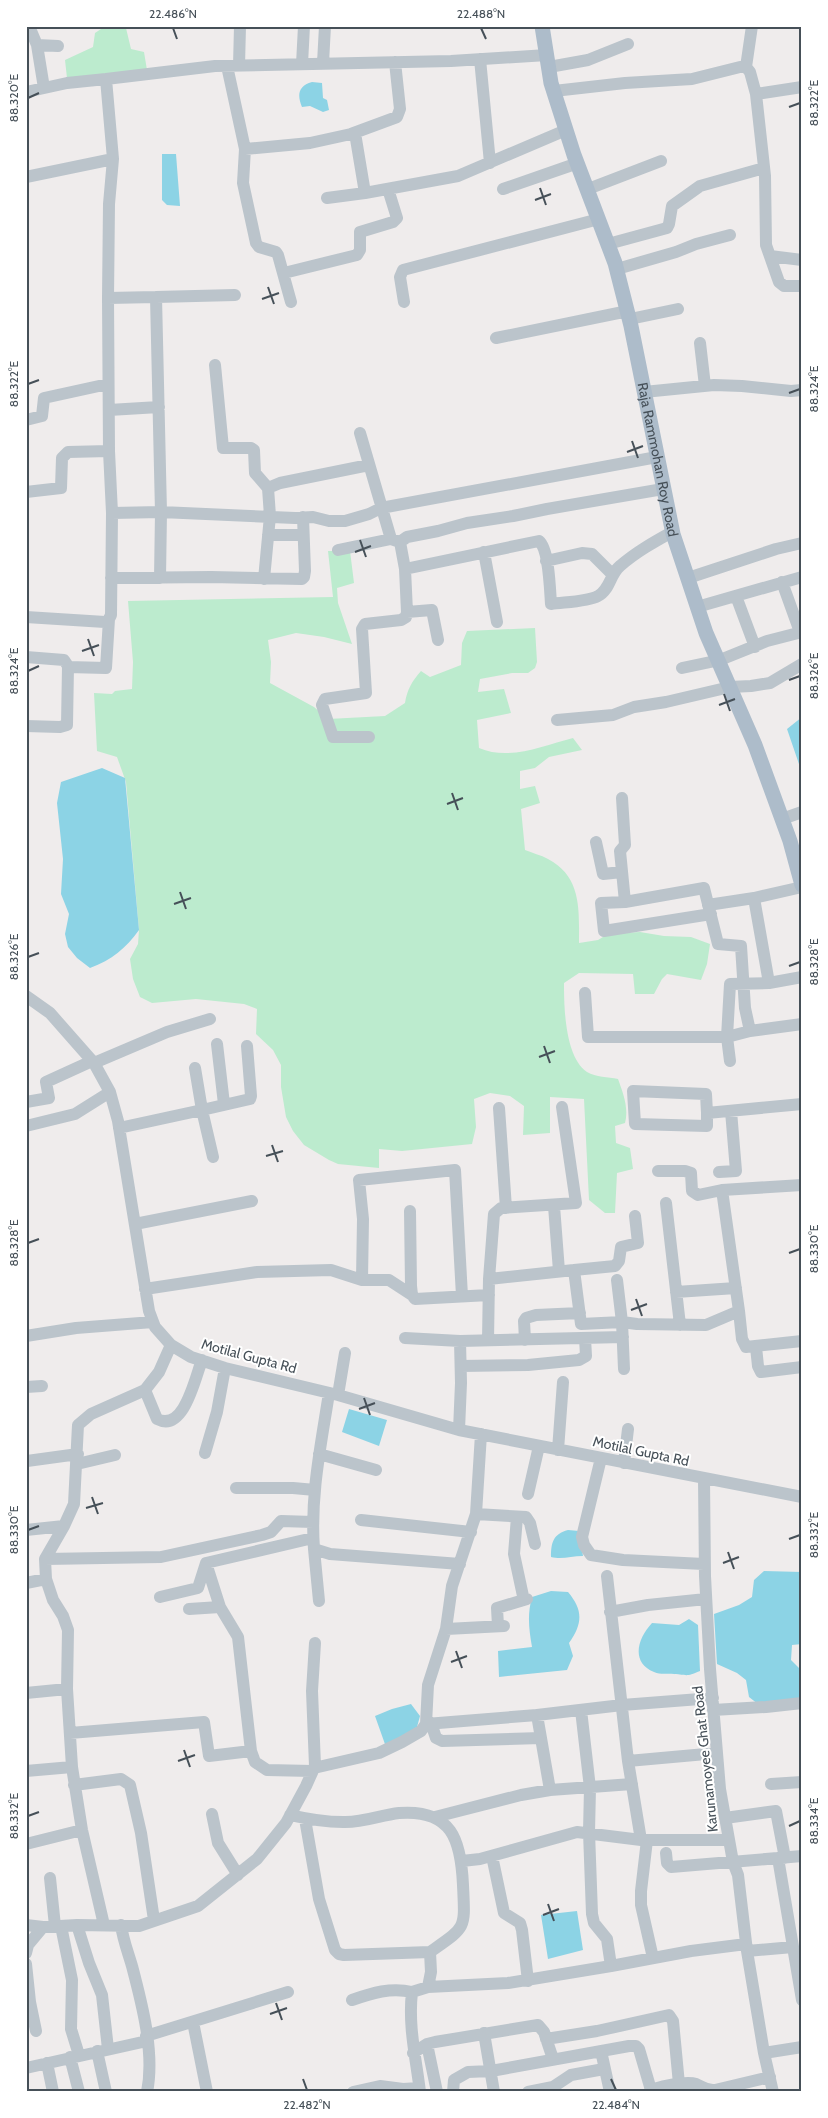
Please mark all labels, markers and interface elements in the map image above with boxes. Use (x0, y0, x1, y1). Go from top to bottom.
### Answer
text: 22.486°N (149, 6, 197, 21)
text: 22.488°N (457, 6, 505, 21)
text: 88.320°E (6, 73, 21, 122)
text: 88.322°E (806, 80, 821, 126)
text: 88.322°E (6, 361, 21, 407)
text: 88.324°E (806, 365, 821, 412)
street label: Raja Rammohan Roy Road (634, 381, 682, 538)
text: 88.324°E (6, 647, 21, 694)
text: 88.326°E (806, 652, 821, 699)
text: 88.326°E (6, 933, 21, 980)
text: 88.328°E (806, 938, 821, 986)
text: 88.328°E (6, 1219, 21, 1267)
text: 88.330°E (806, 1224, 821, 1273)
street label: Motilal Gupta Rd (199, 1335, 299, 1377)
street label: Motilal Gupta Rd (591, 1432, 691, 1470)
text: 88.330°E (6, 1505, 21, 1554)
text: 88.332°E (806, 1511, 821, 1558)
street label: Karunamoyee Ghat Road (688, 1685, 722, 1833)
text: 88.332°E (6, 1792, 21, 1839)
text: 88.334°E (806, 1797, 821, 1844)
text: 22.482°N (283, 2097, 331, 2112)
text: 22.484°N (592, 2097, 640, 2112)

